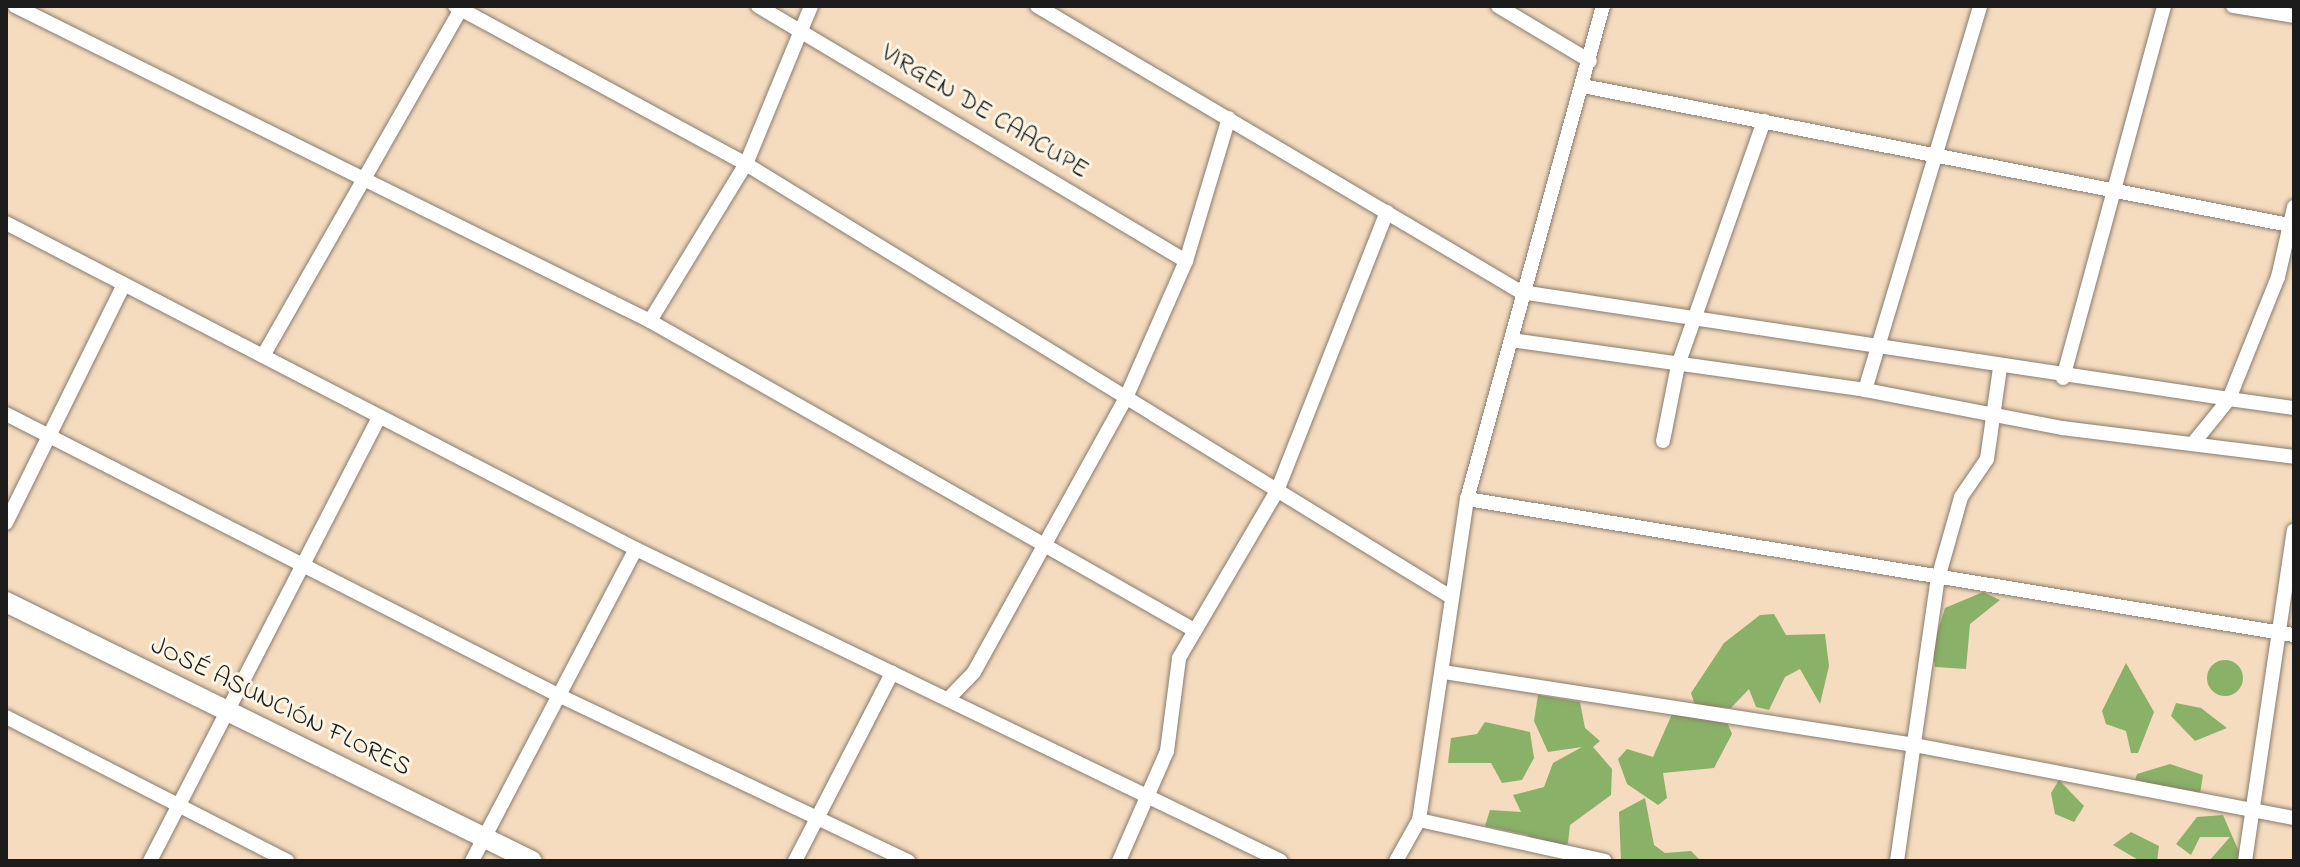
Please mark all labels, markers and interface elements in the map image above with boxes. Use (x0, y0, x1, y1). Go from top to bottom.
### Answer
street label: VIRGEN DE CAACUPE (875, 39, 1093, 187)
street label: JOSÉ ASUNCIÓN FLORES (145, 631, 415, 785)

